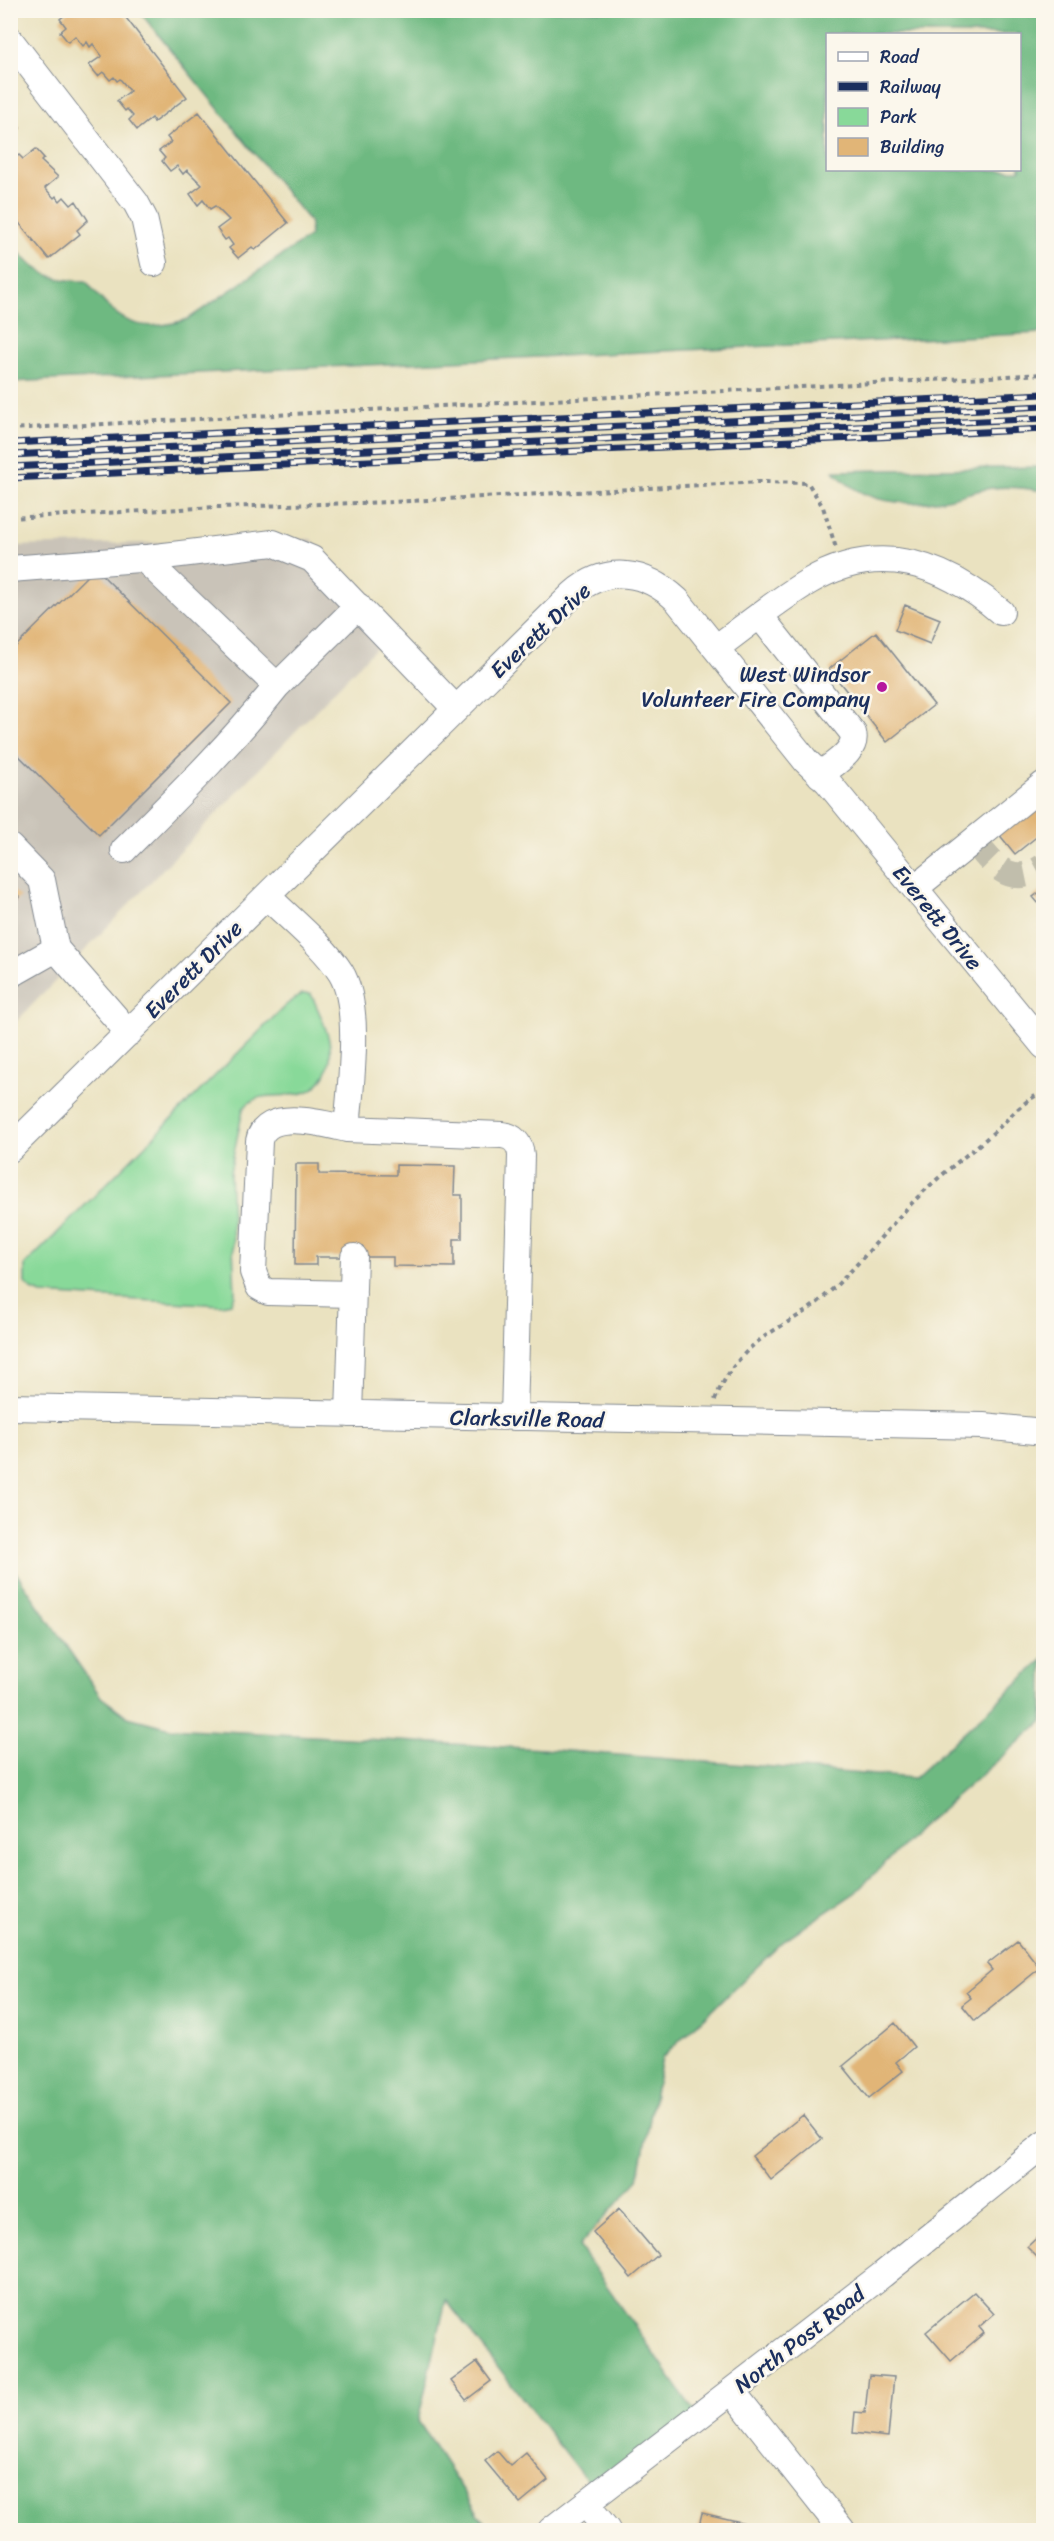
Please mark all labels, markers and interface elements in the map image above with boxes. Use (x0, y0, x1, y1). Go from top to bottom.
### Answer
legend (826, 33, 1021, 171)
text: Road (880, 41, 920, 73)
text: Railway (880, 71, 942, 103)
text: Park (880, 101, 917, 133)
text: Building (880, 131, 944, 163)
street label: Everett Drive (480, 573, 600, 688)
place label: West Windsor Volunteer Fire Company (641, 655, 871, 719)
marker: West Windsor Volunteer Fire Company (875, 680, 889, 694)
street label: Everett Drive (882, 855, 993, 979)
street label: Everett Drive (134, 910, 252, 1028)
street label: Clarksville Road (450, 1398, 606, 1439)
street label: North Post Road (725, 2274, 875, 2404)

